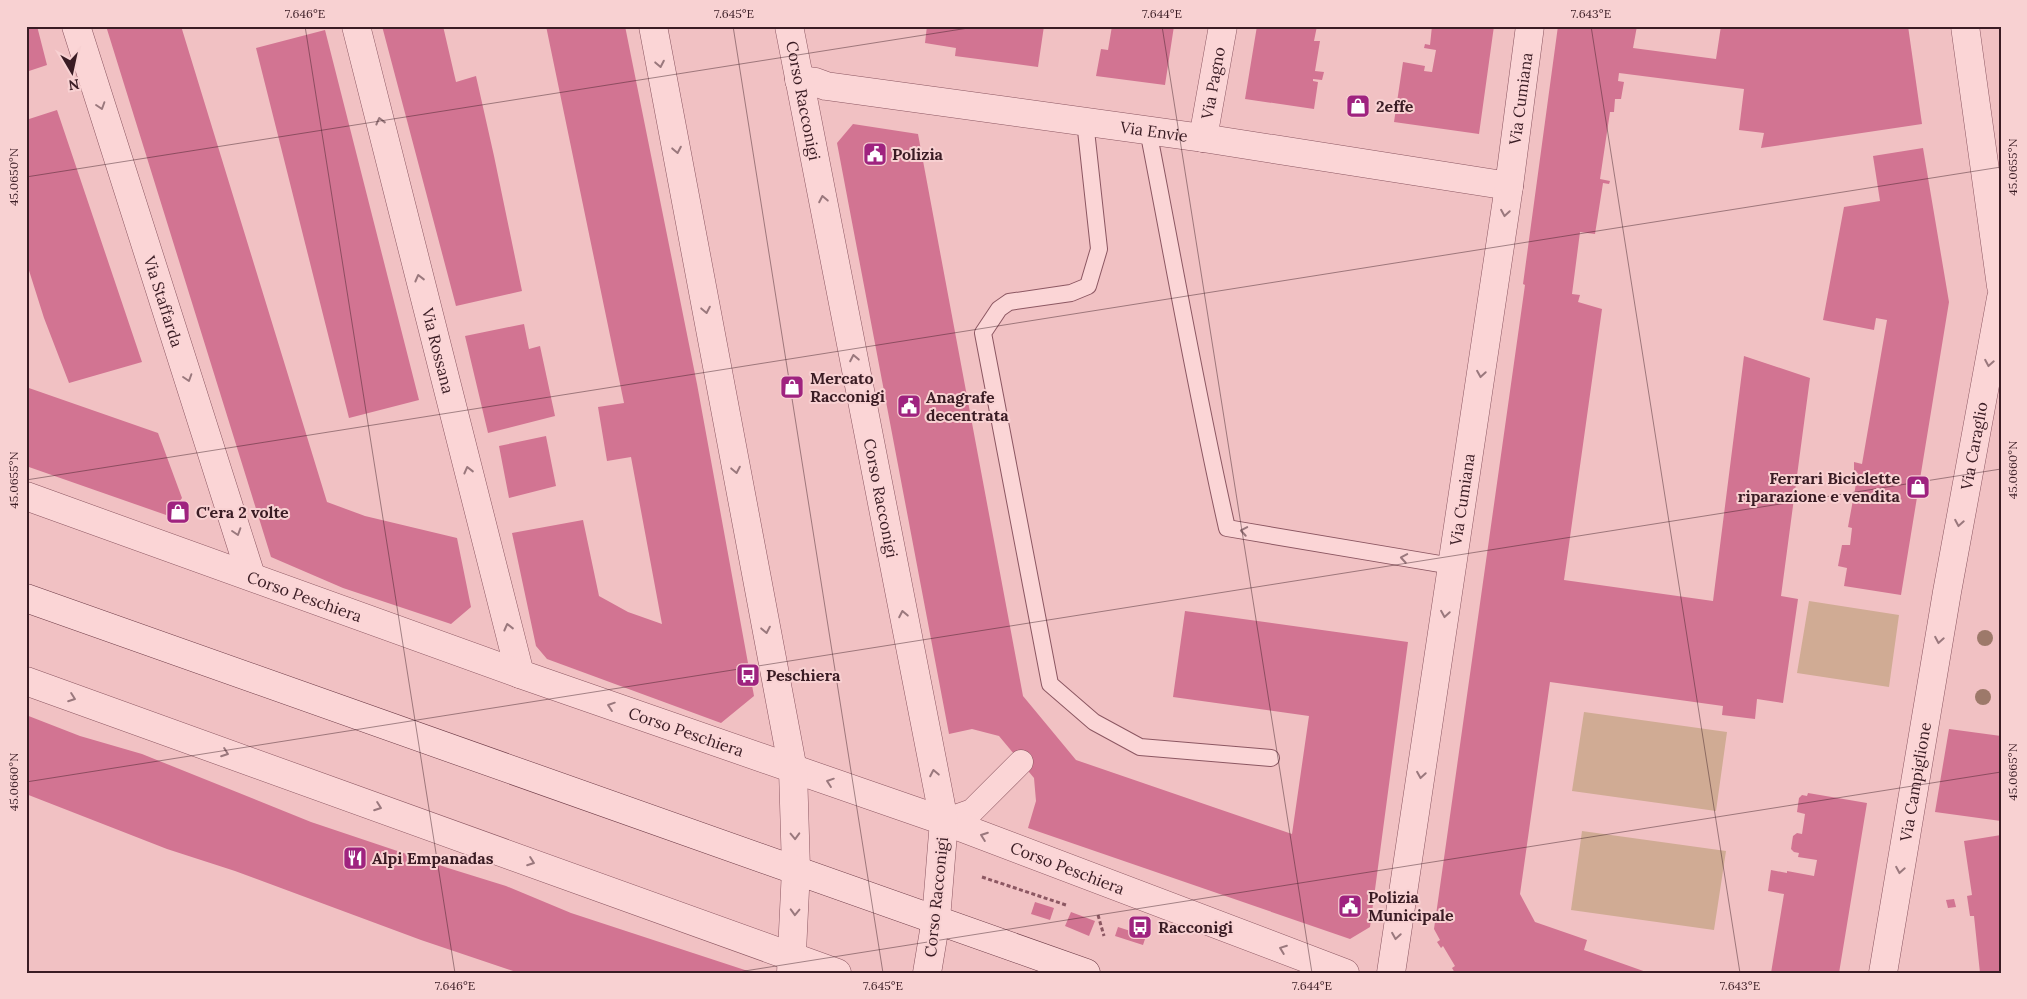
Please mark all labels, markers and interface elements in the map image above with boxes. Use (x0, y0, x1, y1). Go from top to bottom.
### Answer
text: 7.646°E (285, 6, 325, 21)
text: 7.645°E (714, 6, 754, 21)
text: 7.644°E (1142, 6, 1182, 21)
text: 7.643°E (1571, 6, 1611, 21)
street label: Corso Racconigi (782, 39, 825, 162)
street label: Via Pagno (1196, 45, 1229, 122)
north arrow (48, 48, 98, 98)
street label: Via Cumiana (1504, 51, 1536, 147)
one-way arrow (655, 60, 665, 69)
text: N (67, 75, 81, 95)
shop icon: 2effe (1345, 93, 1371, 119)
place label: 2effe (1376, 96, 1414, 116)
one-way arrow (96, 101, 106, 110)
one-way arrow (375, 117, 385, 125)
street label: Via Envie (1118, 117, 1189, 146)
text: 45.0655°N (2005, 138, 2020, 196)
public building icon: Polizia (862, 141, 888, 167)
place label: Polizia (892, 144, 944, 164)
one-way arrow (671, 146, 681, 155)
text: 45.0650°N (6, 148, 21, 206)
one-way arrow (818, 194, 828, 203)
one-way arrow (1500, 210, 1511, 218)
street label: Via Staffarda (139, 252, 188, 350)
one-way arrow (415, 275, 425, 283)
street label: Via Rossana (418, 305, 459, 396)
one-way arrow (701, 306, 711, 314)
one-way arrow (849, 354, 859, 362)
one-way arrow (1984, 359, 1994, 368)
place label: Mercato Racconigi (810, 368, 885, 406)
one-way arrow (1476, 370, 1487, 378)
one-way arrow (182, 373, 192, 381)
shop icon: Mercato Racconigi (779, 374, 805, 400)
place label: Anagrafe decentrata (926, 387, 1009, 425)
public building icon: Anagrafe decentrata (896, 393, 922, 419)
street label: Via Caraglio (1956, 400, 1992, 492)
street label: Corso Racconigi (860, 437, 902, 559)
text: 45.0660°N (2005, 441, 2020, 499)
text: 45.0655°N (6, 451, 21, 509)
street label: Via Cumiana (1445, 452, 1479, 548)
one-way arrow (463, 465, 474, 474)
one-way arrow (731, 465, 741, 474)
place label: Ferrari Biciclette riparazione e vendita (1738, 468, 1901, 506)
shop icon: Ferrari Biciclette riparazione e vendita (1905, 474, 1931, 500)
shop icon: C'era 2 volte (165, 499, 191, 525)
place label: C'era 2 volte (196, 502, 289, 522)
one-way arrow (1955, 519, 1965, 528)
one-way arrow (1239, 526, 1248, 536)
one-way arrow (232, 528, 242, 536)
one-way arrow (1400, 553, 1408, 563)
street label: Corso Peschiera (244, 566, 365, 626)
one-way arrow (899, 609, 909, 618)
one-way arrow (1440, 610, 1450, 619)
one-way arrow (503, 623, 514, 632)
one-way arrow (761, 625, 771, 634)
one-way arrow (1934, 636, 1944, 645)
bus stop icon: Peschiera (735, 662, 761, 688)
place label: Peschiera (766, 665, 841, 685)
one-way arrow (67, 692, 76, 702)
one-way arrow (607, 702, 615, 712)
street label: Corso Peschiera (626, 702, 746, 761)
street label: Via Campiglione (1895, 720, 1935, 844)
text: 45.0665°N (2005, 743, 2020, 801)
one-way arrow (220, 747, 229, 757)
text: 45.0660°N (6, 753, 21, 811)
one-way arrow (930, 769, 940, 778)
one-way arrow (1416, 771, 1426, 779)
one-way arrow (827, 778, 835, 788)
one-way arrow (373, 801, 382, 811)
one-way arrow (789, 832, 800, 840)
one-way arrow (980, 832, 988, 842)
street label: Corso Racconigi (920, 836, 952, 958)
street label: Corso Peschiera (1008, 837, 1127, 899)
restaurant icon: Alpi Empanadas (342, 845, 368, 871)
place label: Alpi Empanadas (372, 848, 494, 868)
one-way arrow (526, 856, 535, 866)
one-way arrow (1896, 865, 1906, 874)
place label: Polizia Municipale (1368, 887, 1454, 925)
public building icon: Polizia Municipale (1337, 893, 1363, 919)
one-way arrow (789, 909, 800, 917)
bus stop icon: Racconigi (1127, 914, 1153, 940)
place label: Racconigi (1158, 917, 1233, 937)
one-way arrow (1392, 931, 1402, 940)
one-way arrow (1279, 945, 1288, 955)
text: 7.646°E (435, 978, 475, 993)
text: 7.645°E (863, 978, 903, 993)
text: 7.644°E (1292, 978, 1332, 993)
text: 7.643°E (1720, 978, 1760, 993)

